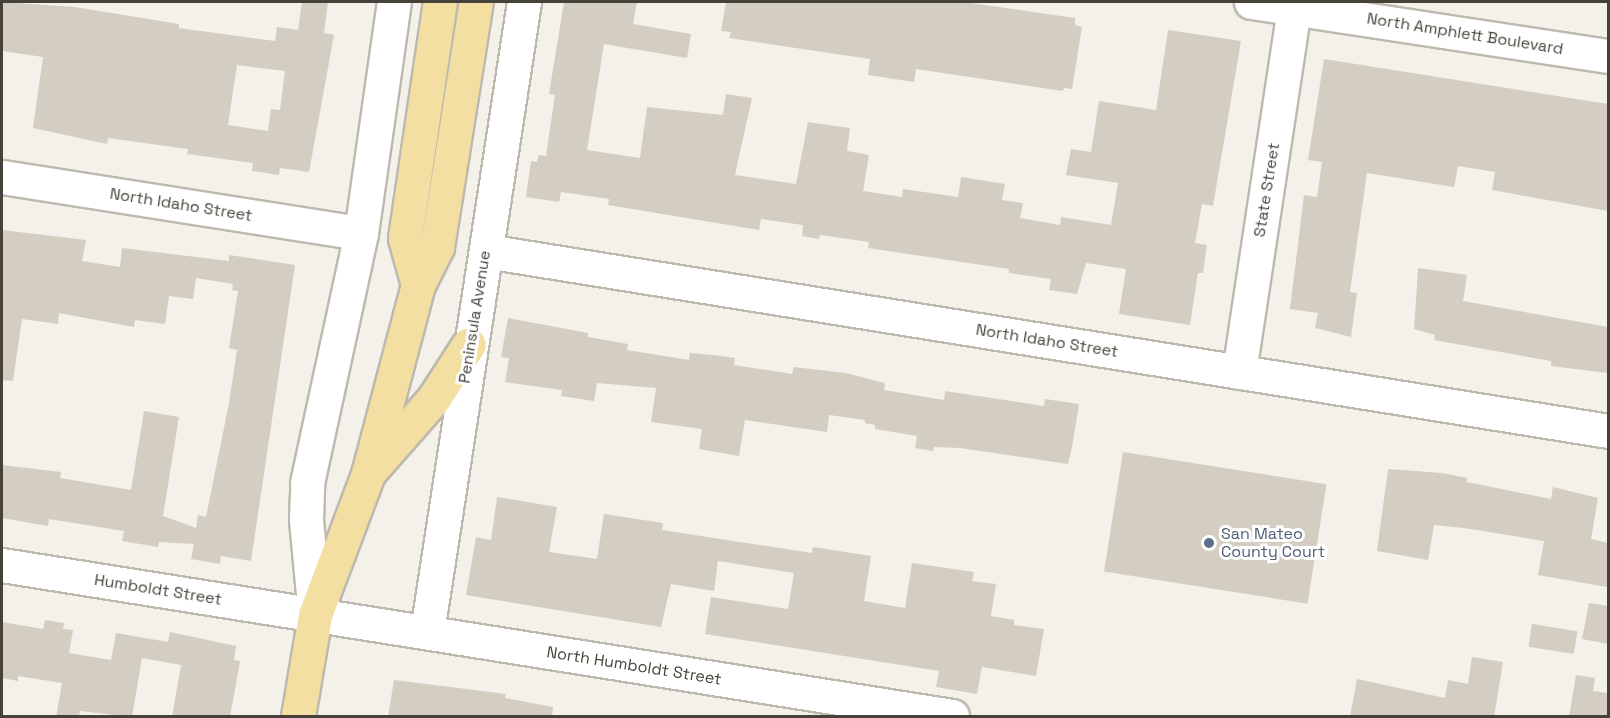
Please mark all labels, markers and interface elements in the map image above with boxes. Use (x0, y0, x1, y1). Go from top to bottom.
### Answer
street label: North Amphlett Boulevard (1365, 9, 1565, 59)
street label: State Street (1250, 141, 1284, 239)
street label: North Idaho Street (108, 184, 254, 226)
street label: Peninsula Avenue (455, 249, 495, 385)
street label: North Idaho Street (974, 320, 1120, 362)
place label: San Mateo County Court (1221, 524, 1325, 562)
marker: San Mateo County Court (1202, 536, 1216, 550)
street label: Humboldt Street (93, 570, 223, 610)
street label: North Humboldt Street (545, 643, 723, 689)

